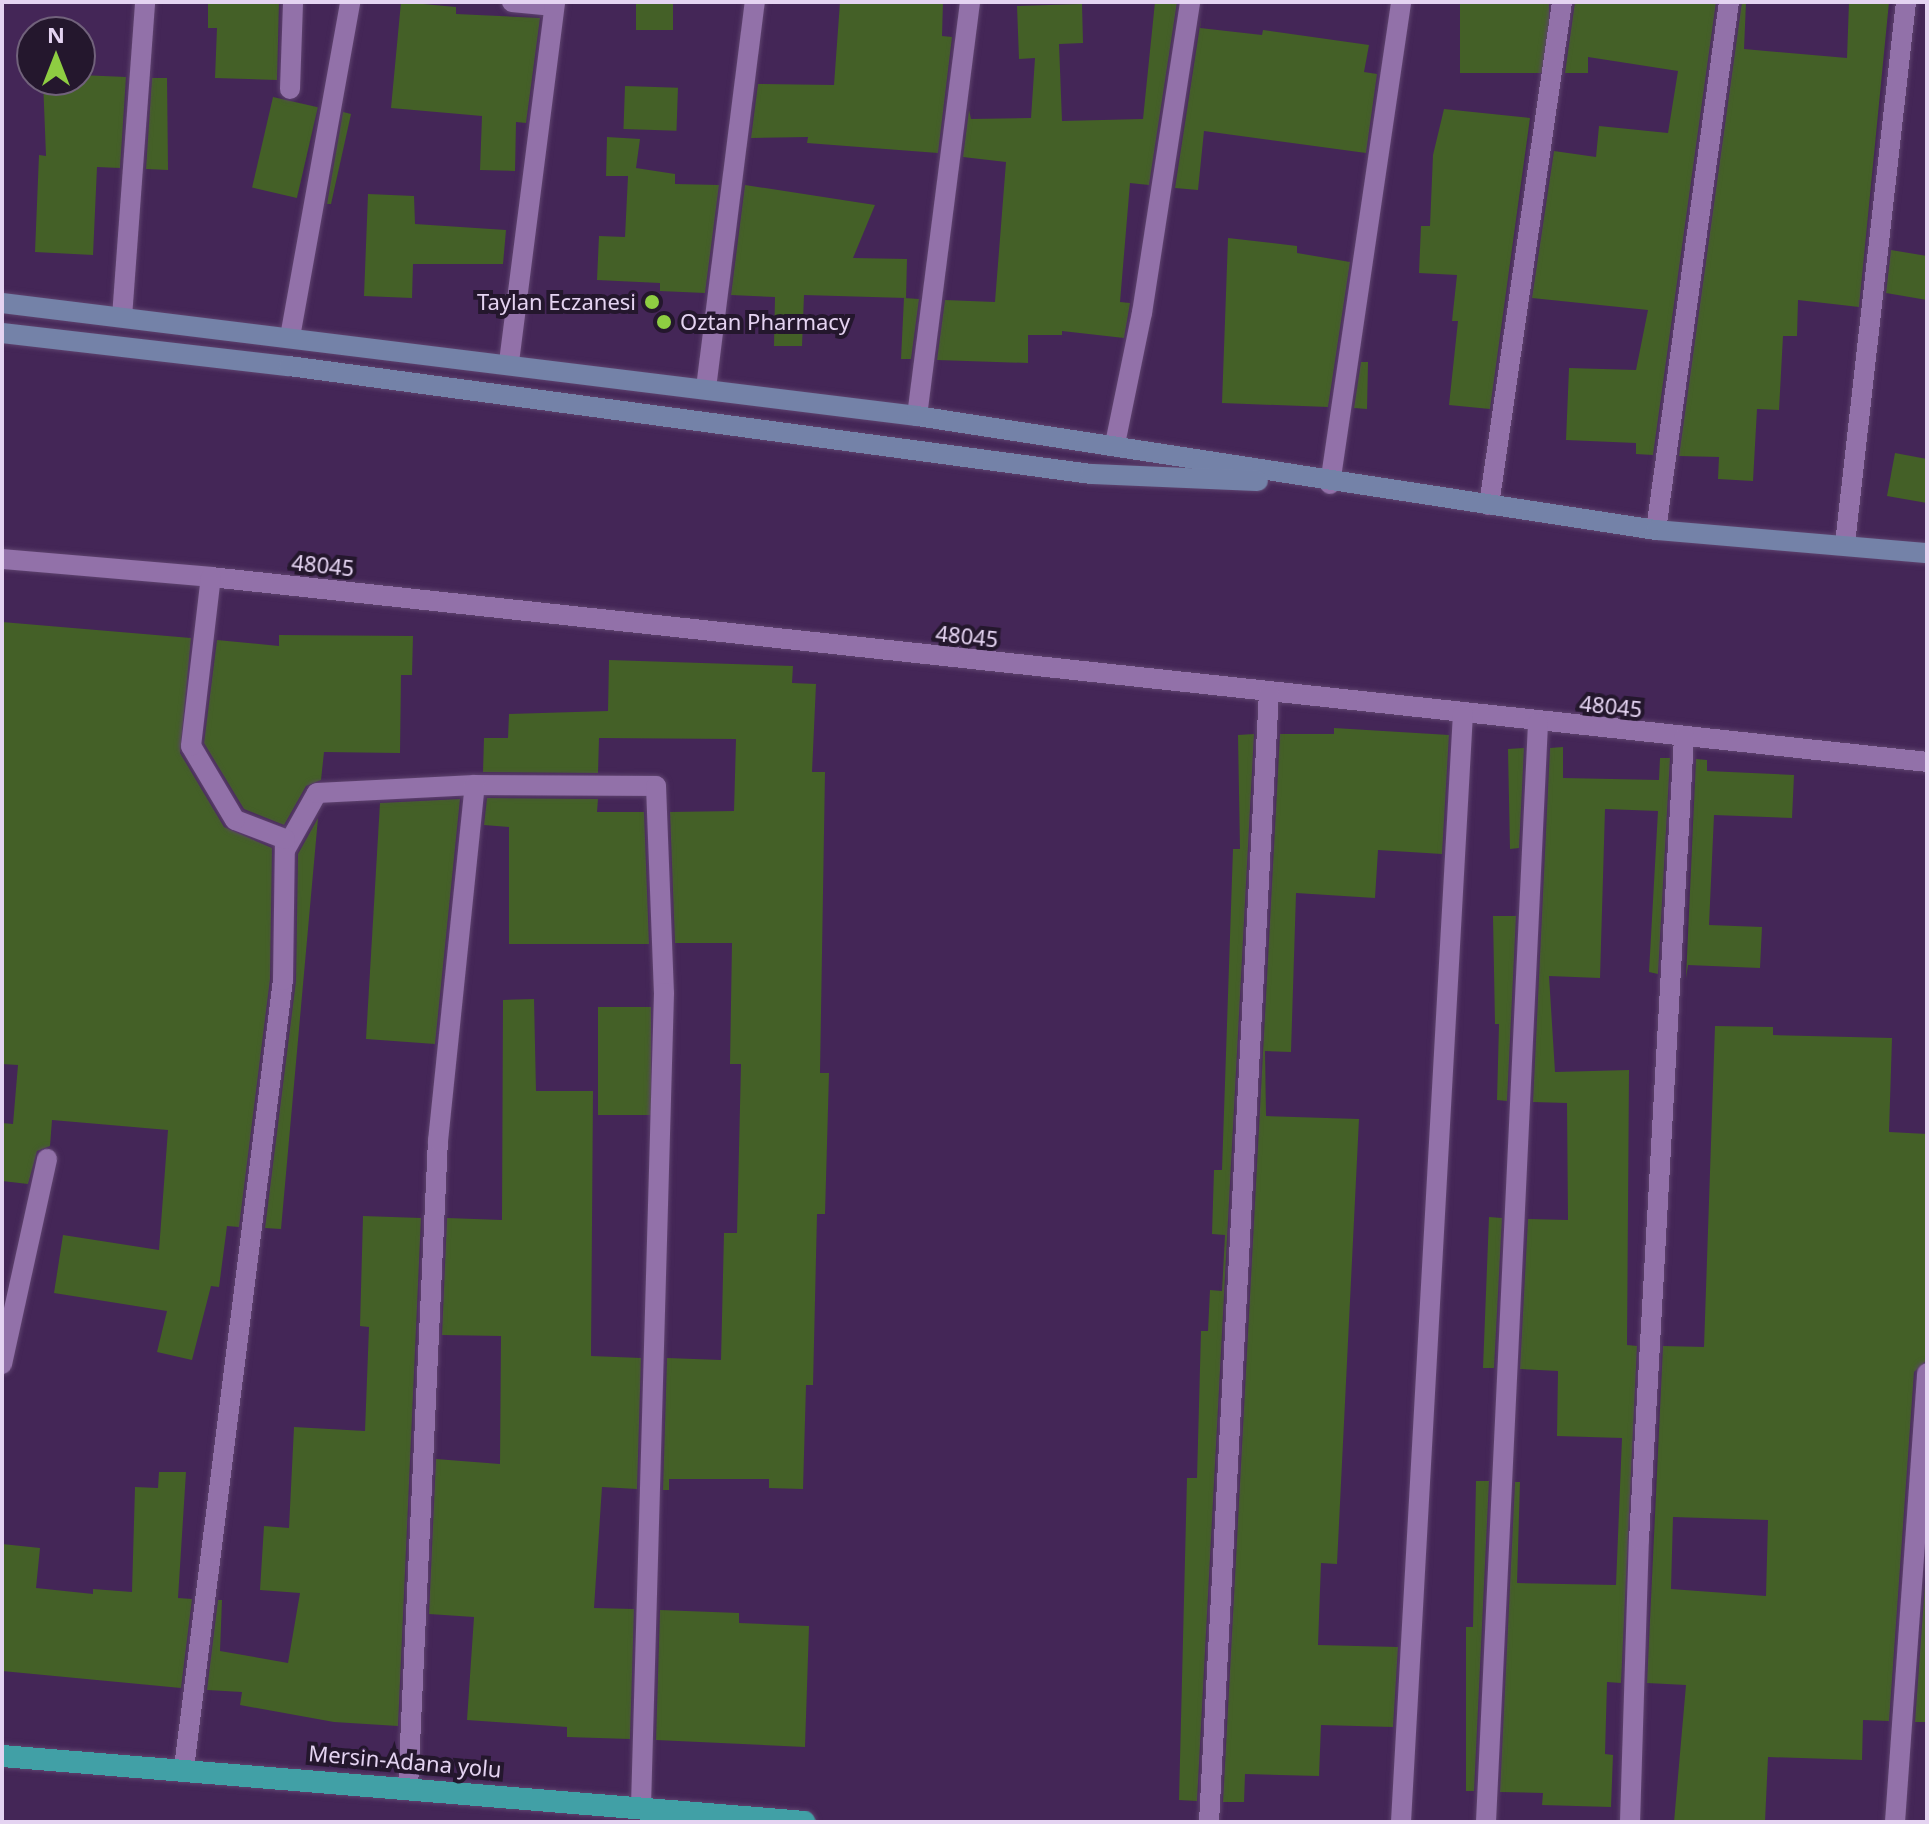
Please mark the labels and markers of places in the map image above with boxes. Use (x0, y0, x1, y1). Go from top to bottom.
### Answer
place label: Taylan Eczanesi (477, 289, 636, 315)
marker: Taylan Eczanesi (643, 293, 661, 311)
place label: Oztan Pharmacy (680, 309, 850, 335)
marker: Oztan Pharmacy (655, 313, 673, 331)

